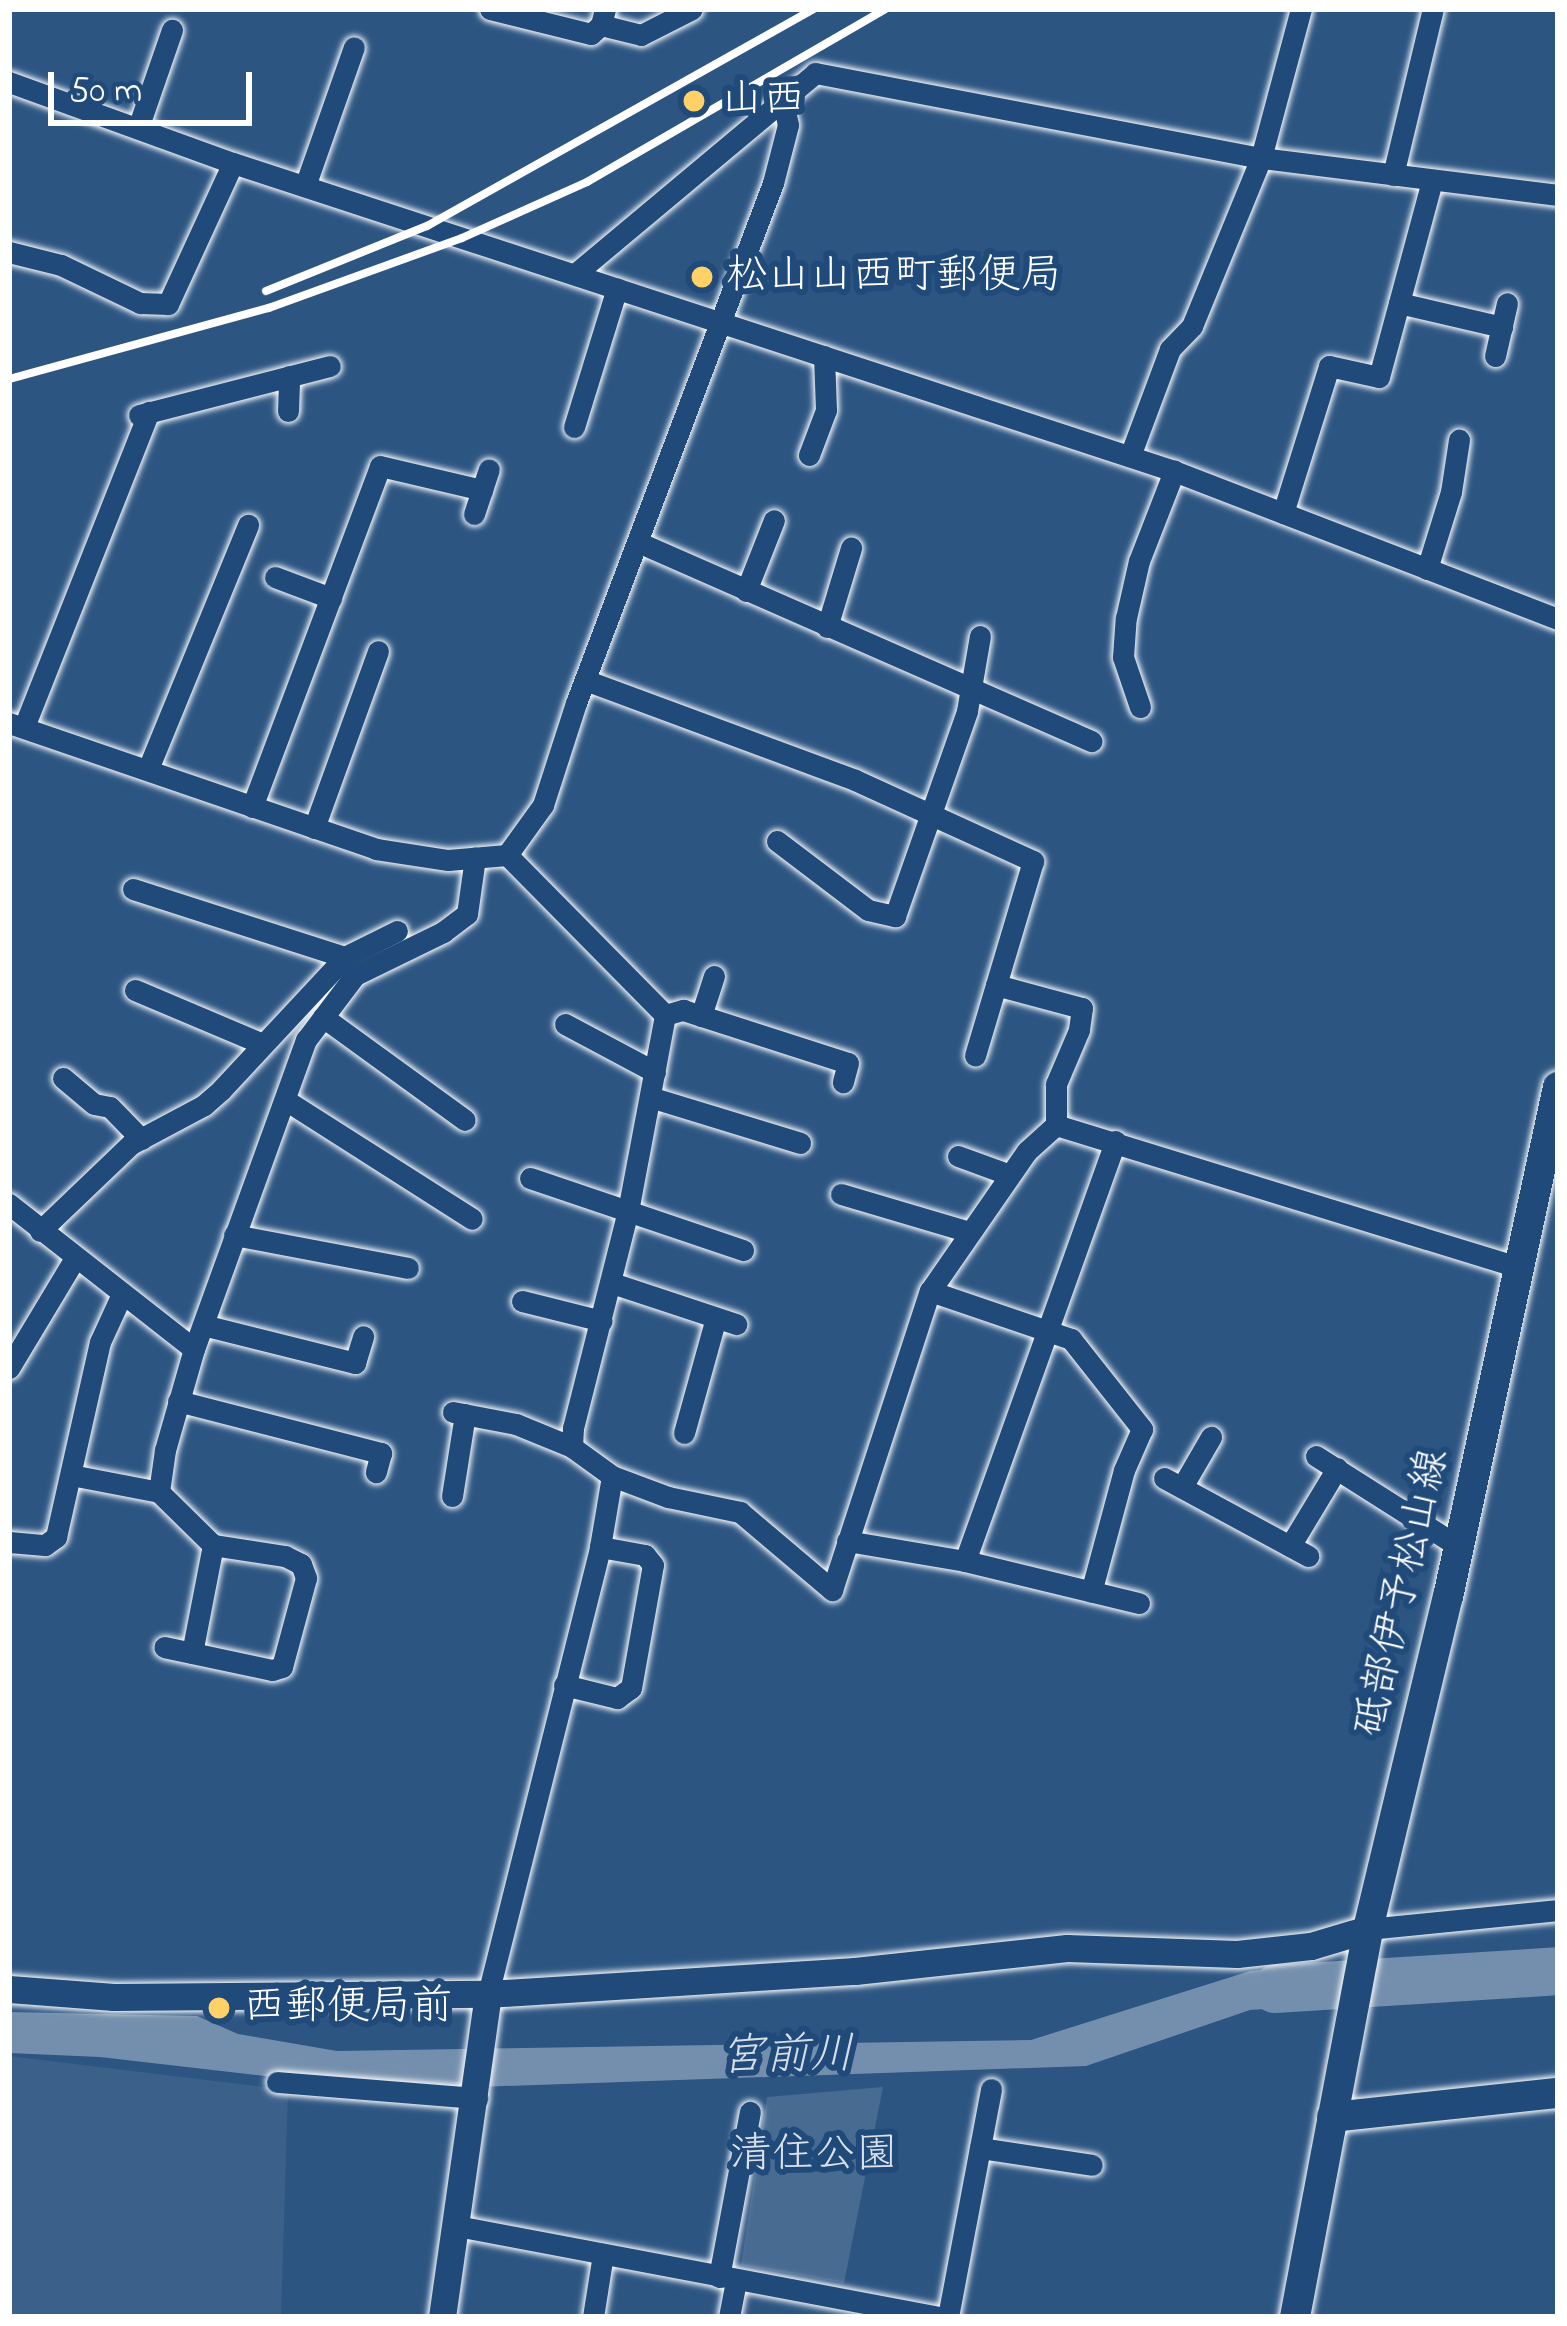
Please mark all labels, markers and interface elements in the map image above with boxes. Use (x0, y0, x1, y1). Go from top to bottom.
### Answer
scale bar (54, 48, 258, 122)
text: 50 m (69, 66, 142, 119)
place label: 山西 (721, 76, 805, 126)
marker: 山西 (678, 85, 710, 117)
place label: 松山山西町郵便局 (726, 252, 1062, 302)
marker: 松山山西町郵便局 (689, 264, 715, 290)
street label: 砥部伊予松山線 (1345, 1444, 1461, 1742)
place label: 西郵便局前 (243, 1983, 453, 2033)
marker: 西郵便局前 (206, 1995, 232, 2021)
water label: 宮前川 (719, 2030, 855, 2086)
park label: 清住公園 (730, 2131, 898, 2181)

